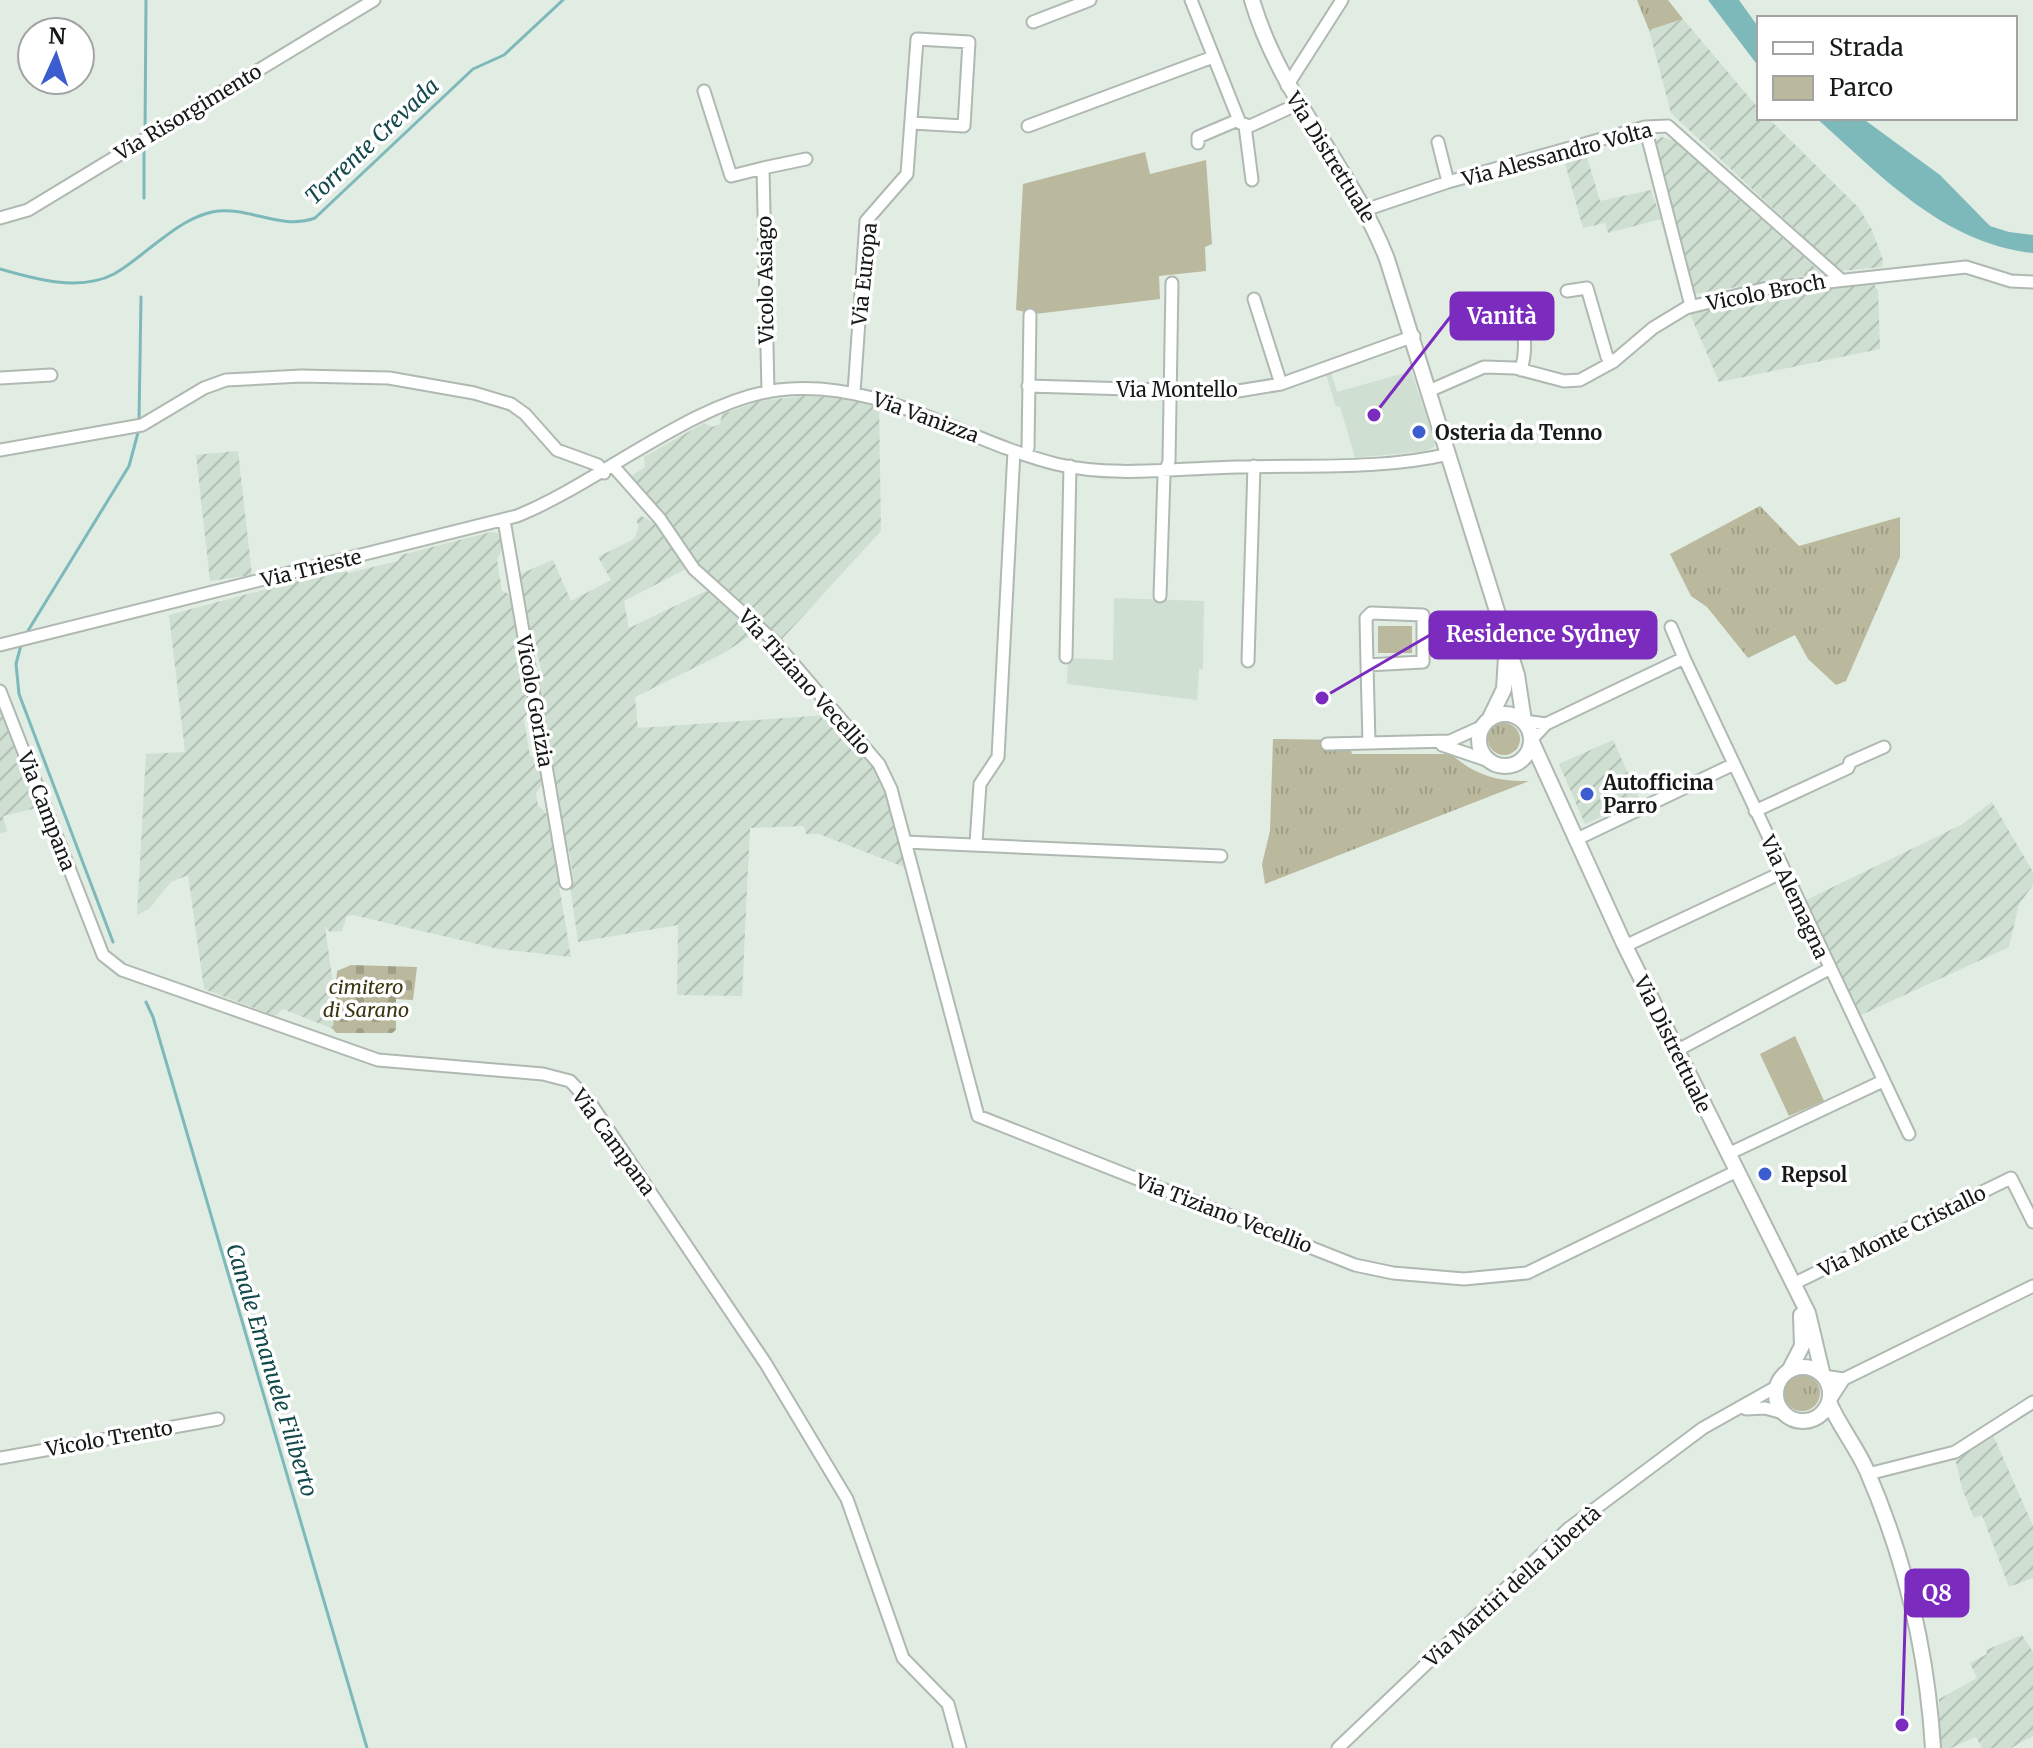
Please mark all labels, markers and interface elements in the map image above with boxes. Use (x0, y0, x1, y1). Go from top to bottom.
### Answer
north arrow (16, 16, 96, 96)
legend (1757, 16, 2017, 120)
text: N (48, 22, 67, 50)
text: Strada (1829, 32, 1904, 63)
street label: Via Risorgimento (109, 58, 266, 166)
water label: Torrente Crevada (299, 72, 445, 210)
text: Parco (1829, 72, 1893, 103)
street label: Via Distrettuale (1280, 86, 1381, 227)
street label: Via Alessandro Volta (1458, 117, 1655, 192)
street label: Vicolo Asiago (751, 215, 779, 345)
street label: Via Europa (846, 221, 882, 328)
street label: Vicolo Broch (1703, 268, 1828, 316)
callout: Vanità (1451, 293, 1553, 339)
text: Vanità (1466, 302, 1537, 330)
street label: Via Montello (1115, 377, 1238, 402)
street label: Via Vanizza (869, 386, 983, 448)
place label: Osteria da Tenno (1435, 420, 1602, 445)
marker: Osteria da Tenno (1410, 423, 1428, 441)
street label: Via Trieste (257, 543, 364, 593)
street label: Via Tiziano Vecellio (733, 603, 877, 760)
callout: Residence Sydney (1430, 612, 1656, 658)
text: Residence Sydney (1446, 620, 1641, 648)
street label: Vicolo Gorizia (511, 632, 559, 769)
street label: Via Campana (12, 747, 81, 874)
place label: Autofficina Parro (1602, 770, 1714, 818)
marker: Autofficina Parro (1578, 785, 1596, 803)
street label: Via Alemagna (1755, 830, 1835, 963)
street label: Via Distrettuale (1629, 971, 1717, 1116)
park label: cimitero di Sarano (323, 974, 409, 1022)
street label: Via Campana (566, 1083, 661, 1200)
place label: Repsol (1781, 1162, 1848, 1187)
marker: Repsol (1756, 1165, 1774, 1183)
street label: Via Tiziano Vecellio (1131, 1167, 1316, 1258)
street label: Via Monte Cristallo (1813, 1180, 1990, 1283)
water label: Canale Emanuele Filiberto (220, 1240, 324, 1500)
street label: Vicolo Trento (43, 1414, 175, 1462)
street label: Via Martiri della Libertà (1418, 1500, 1606, 1673)
callout: Q8 (1906, 1570, 1968, 1616)
text: Q8 (1922, 1579, 1952, 1607)

